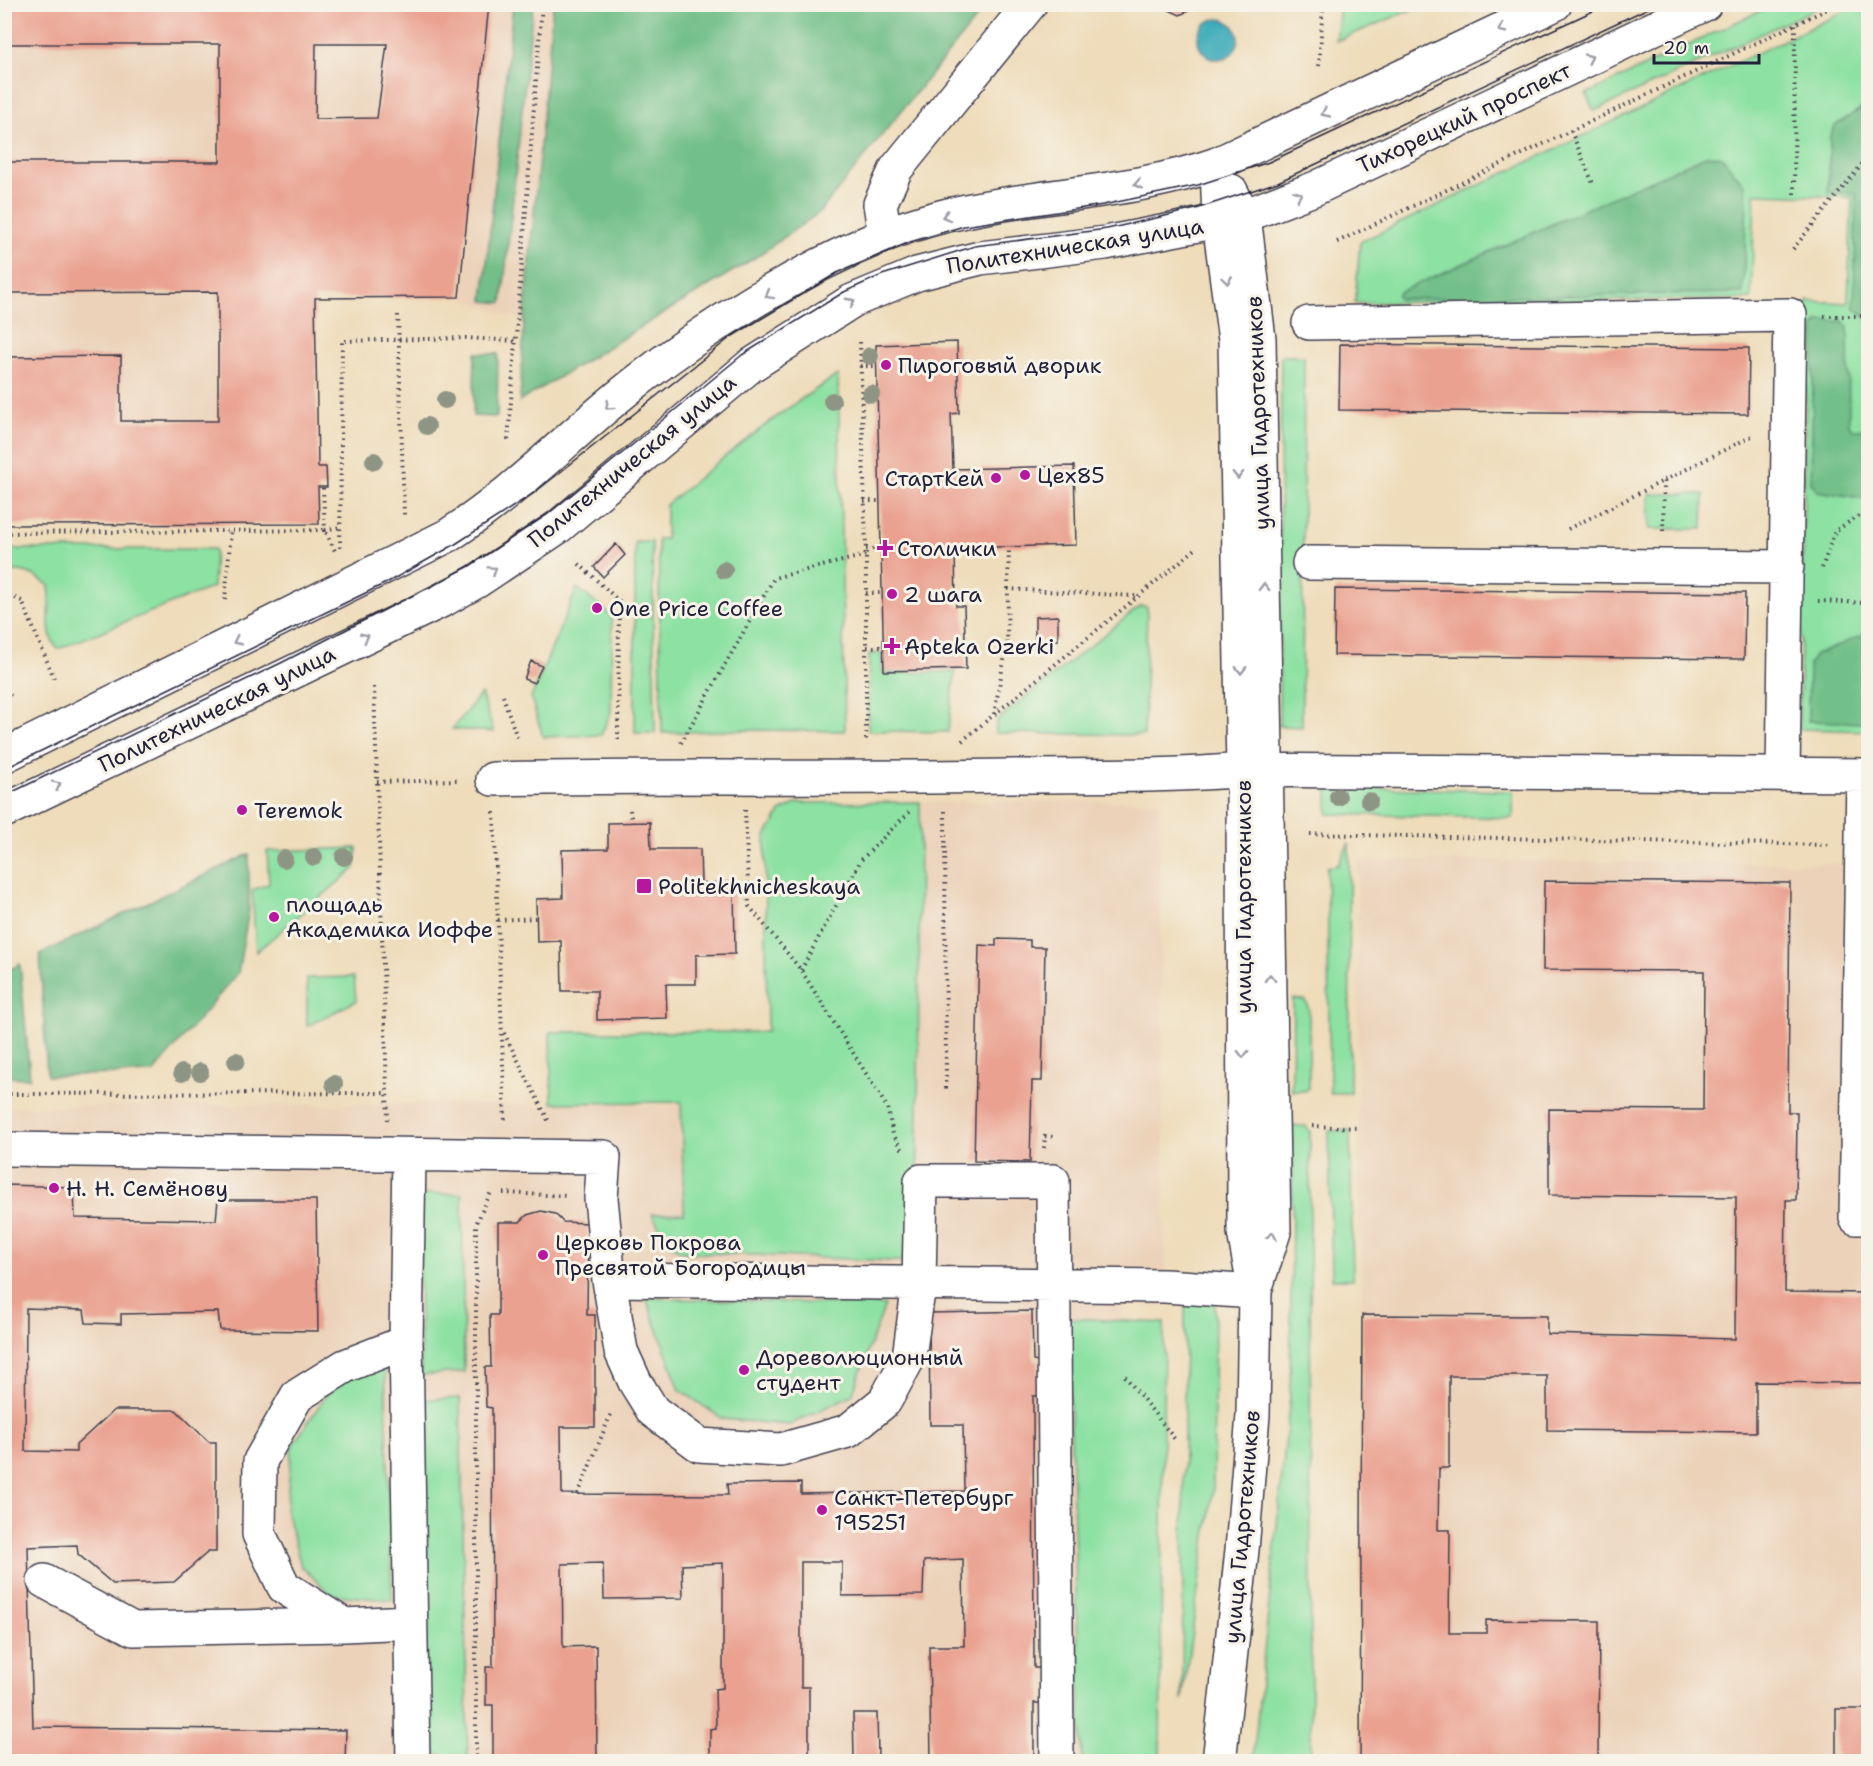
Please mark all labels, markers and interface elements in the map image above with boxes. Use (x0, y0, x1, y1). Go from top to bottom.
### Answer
one-way arrow (1497, 22, 1508, 34)
scale bar (1654, 27, 1759, 65)
text: 20 m (1663, 36, 1709, 60)
one-way arrow (1582, 54, 1593, 66)
street label: Тихорецкий проспект (1352, 55, 1576, 180)
one-way arrow (1321, 105, 1332, 117)
one-way arrow (1134, 177, 1144, 190)
one-way arrow (1292, 190, 1303, 202)
one-way arrow (941, 208, 951, 221)
street label: Политехническая улица (944, 211, 1206, 281)
one-way arrow (1220, 276, 1233, 285)
one-way arrow (764, 288, 775, 299)
street label: улица Гидротехников (1239, 295, 1277, 531)
one-way arrow (845, 298, 856, 309)
place label: Пироговый дворик (898, 351, 1102, 380)
marker: Пироговый дворик (879, 358, 893, 372)
street label: Политехническая улица (522, 368, 742, 554)
one-way arrow (605, 399, 616, 410)
place label: Цех85 (1037, 461, 1105, 490)
place label: СтартКей (885, 464, 984, 493)
marker: Цех85 (1018, 468, 1032, 482)
one-way arrow (1232, 470, 1244, 479)
marker: СтартКей (989, 471, 1003, 485)
place label: Столички (897, 534, 997, 563)
marker: Столички (878, 541, 892, 555)
one-way arrow (487, 566, 498, 577)
place label: 2 шага (904, 580, 982, 609)
one-way arrow (1258, 582, 1270, 591)
marker: 2 шага (885, 587, 899, 601)
place label: One Price Coffee (609, 594, 783, 623)
marker: One Price Coffee (590, 601, 604, 615)
place label: Apteka Ozerki (904, 632, 1055, 661)
one-way arrow (232, 633, 243, 645)
one-way arrow (359, 633, 370, 645)
street label: Политехническая улица (94, 639, 340, 779)
marker: Apteka Ozerki (885, 639, 899, 653)
one-way arrow (1235, 665, 1248, 674)
street label: улица Гидротехников (1229, 780, 1258, 1014)
one-way arrow (51, 781, 62, 793)
place label: Teremok (254, 796, 343, 825)
marker: Teremok (235, 803, 249, 817)
place label: Politekhnicheskaya (658, 872, 860, 901)
marker: Politekhnicheskaya (635, 877, 653, 895)
place label: площадь Академика Иоффе (286, 890, 493, 944)
marker: площадь Академика Иоффе (267, 910, 281, 924)
one-way arrow (1264, 974, 1276, 983)
one-way arrow (1237, 1049, 1249, 1058)
place label: Н. Н. Семёнову (66, 1174, 228, 1203)
marker: Н. Н. Семёнову (47, 1181, 61, 1195)
place label: Церковь Покрова Пресвятой Богородицы (555, 1228, 806, 1282)
one-way arrow (1264, 1231, 1277, 1241)
marker: Церковь Покрова Пресвятой Богородицы (536, 1248, 550, 1262)
place label: Дореволюционный студент (756, 1343, 963, 1397)
marker: Дореволюционный студент (737, 1363, 751, 1377)
street label: улица Гидротехников (1217, 1409, 1267, 1645)
place label: Санкт-Петербург 195251 (834, 1483, 1014, 1537)
marker: Санкт-Петербург 195251 (815, 1503, 829, 1517)

